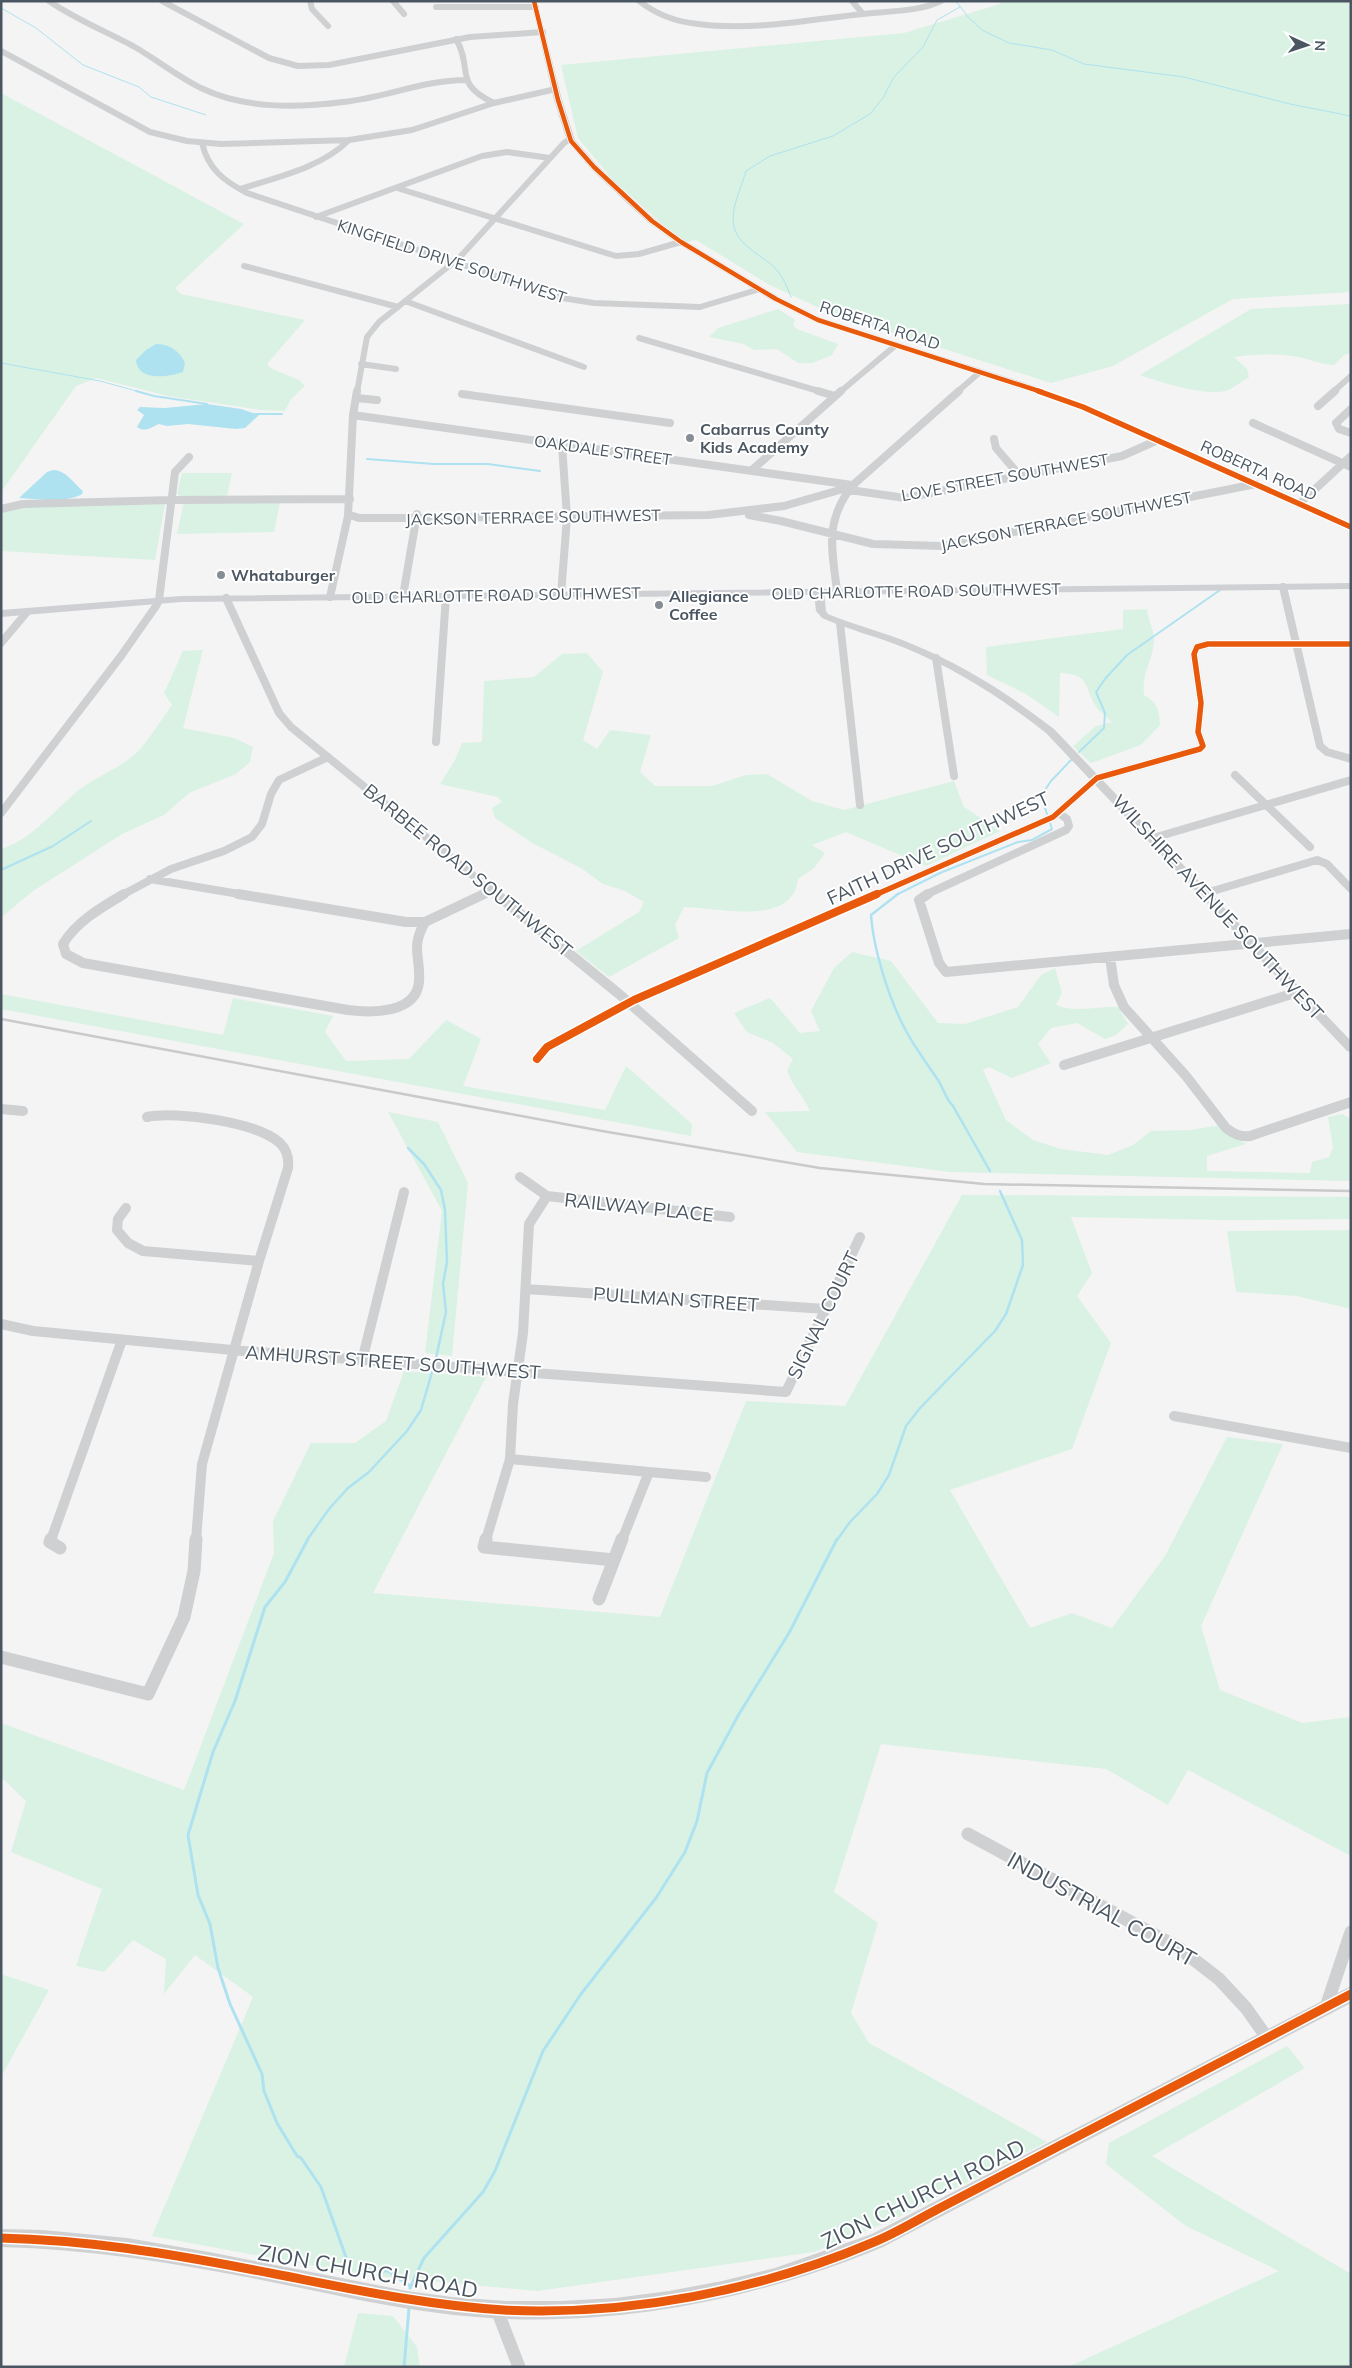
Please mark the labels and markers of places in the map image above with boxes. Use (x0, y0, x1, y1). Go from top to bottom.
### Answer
place label: Cabarrus County Kids Academy (700, 419, 829, 457)
marker: Cabarrus County Kids Academy (684, 432, 696, 444)
place label: Whataburger (231, 565, 336, 585)
marker: Whataburger (215, 569, 227, 581)
place label: Allegiance Coffee (669, 586, 749, 624)
marker: Allegiance Coffee (653, 599, 665, 611)

